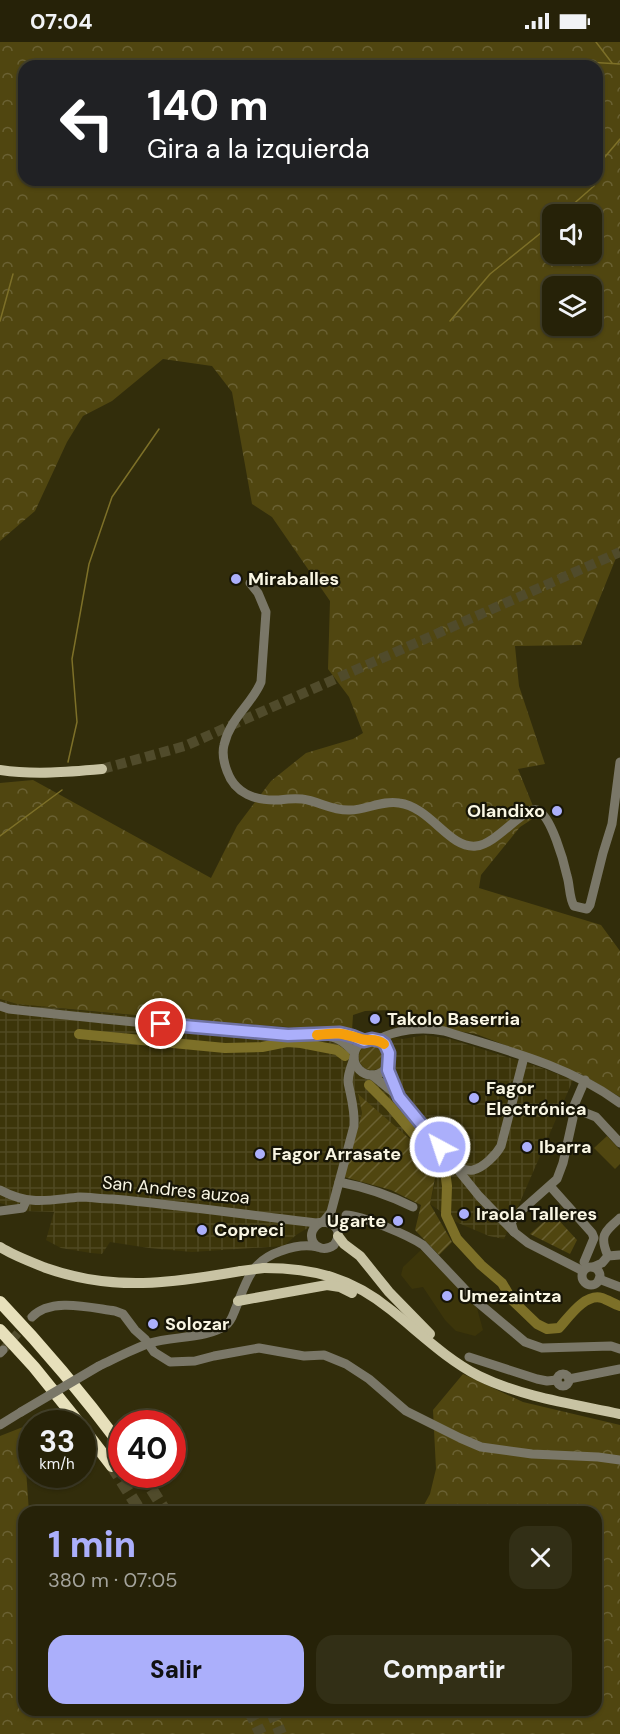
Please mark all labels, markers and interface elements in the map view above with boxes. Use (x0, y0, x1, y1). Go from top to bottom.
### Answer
text: 07:04 (30, 7, 93, 36)
text: 140 m (147, 78, 269, 133)
icon: left (48, 84, 126, 162)
text: Gira a la izquierda (147, 131, 370, 166)
map controls (542, 204, 602, 336)
button: sound (542, 204, 602, 264)
button: layers (542, 276, 602, 336)
place label: Miraballes (248, 567, 339, 591)
marker: Miraballes (229, 572, 243, 586)
place label: Olandixo (467, 799, 545, 823)
marker: Olandixo (550, 804, 564, 818)
pin (135, 998, 186, 1049)
icon: arrive (144, 1007, 177, 1040)
place label: Takolo Baserria (387, 1007, 520, 1031)
marker: Takolo Baserria (368, 1012, 382, 1026)
place label: Fagor Electrónica (486, 1076, 586, 1121)
marker: Fagor Electrónica (467, 1091, 481, 1105)
position arrow (408, 1115, 472, 1179)
place label: Ibarra (539, 1135, 592, 1159)
marker: Ibarra (520, 1140, 534, 1154)
place label: Fagor Arrasate (272, 1142, 401, 1166)
marker: Fagor Arrasate (253, 1147, 267, 1161)
street label: San Andres auzoa (101, 1170, 251, 1210)
place label: Iraola Talleres (476, 1202, 597, 1226)
marker: Iraola Talleres (457, 1207, 471, 1221)
place label: Ugarte (327, 1209, 386, 1233)
marker: Ugarte (391, 1214, 405, 1228)
place label: Copreci (214, 1218, 284, 1242)
marker: Copreci (195, 1223, 209, 1237)
place label: Umezaintza (459, 1284, 562, 1308)
marker: Umezaintza (440, 1289, 454, 1303)
place label: Solozar (165, 1312, 229, 1336)
marker: Solozar (146, 1317, 160, 1331)
speed limit sign: 40 (108, 1410, 186, 1488)
text: 33 (39, 1422, 75, 1461)
text: km/h (39, 1454, 75, 1474)
text: 1 min (48, 1521, 136, 1568)
button: close (509, 1526, 572, 1589)
text: 380 m · 07:05 (48, 1567, 177, 1593)
button: Salir (48, 1635, 304, 1704)
button: Compartir (316, 1635, 572, 1704)

